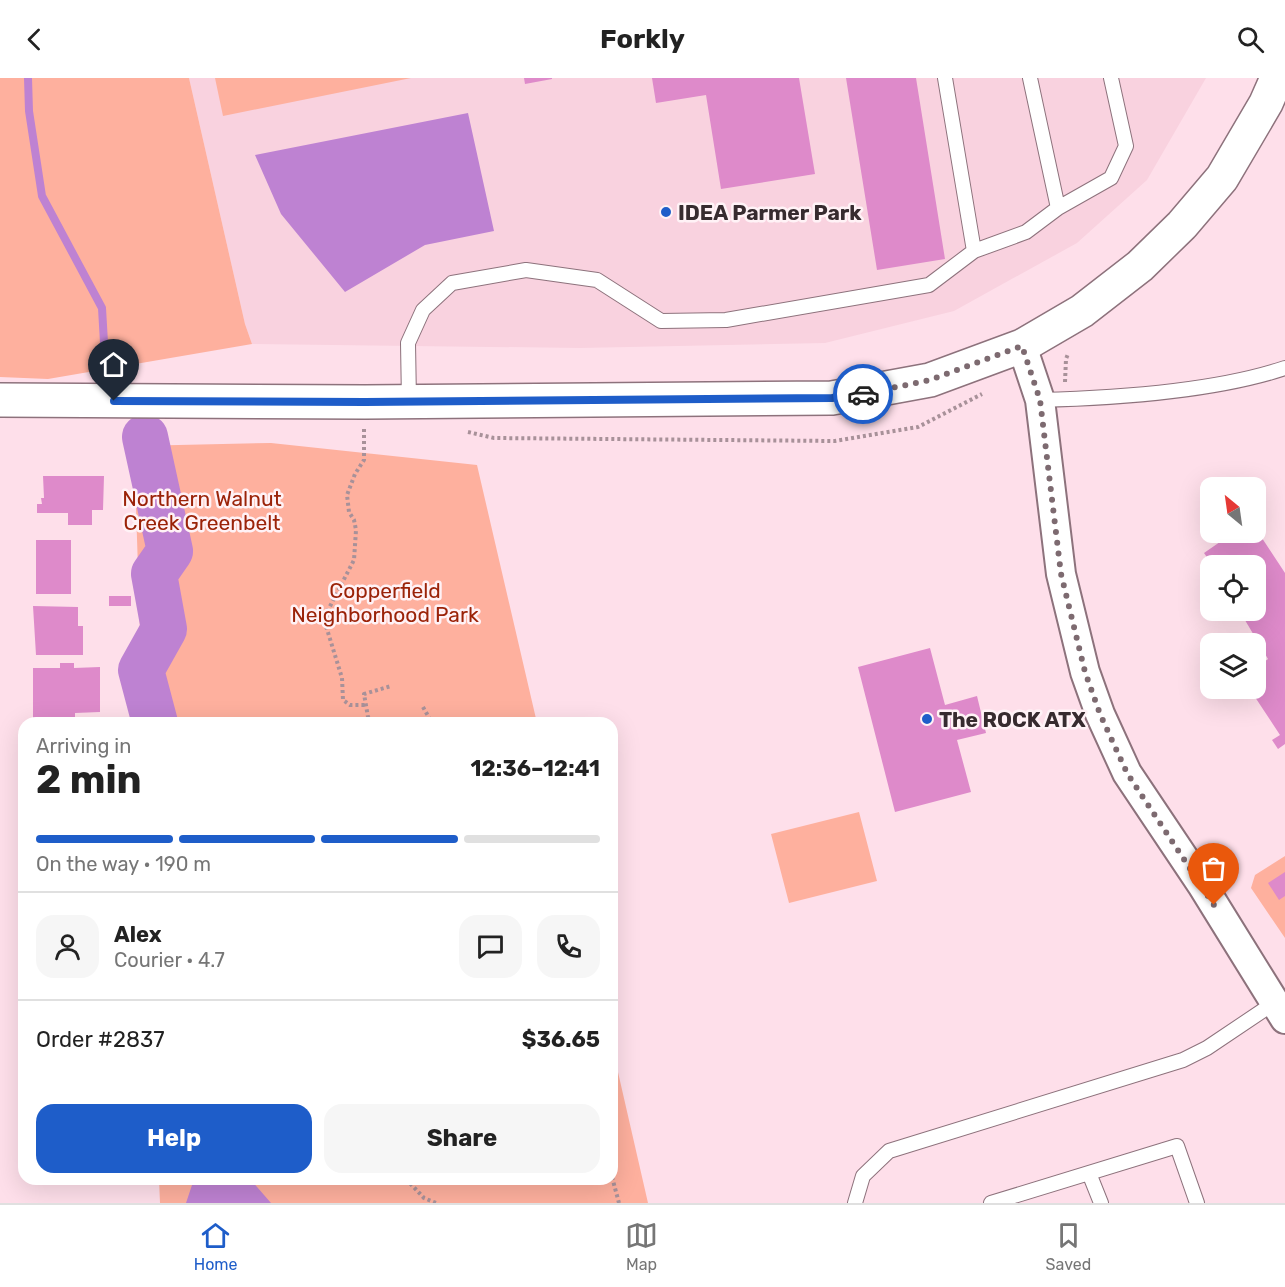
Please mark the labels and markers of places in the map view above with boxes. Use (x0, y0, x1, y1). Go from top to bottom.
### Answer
place label: IDEA Parmer Park (678, 200, 862, 225)
marker: IDEA Parmer Park (659, 205, 673, 219)
pin (88, 339, 139, 401)
place label: The ROCK ATX (939, 707, 1086, 732)
marker: The ROCK ATX (920, 712, 934, 726)
pin (1188, 843, 1239, 905)

